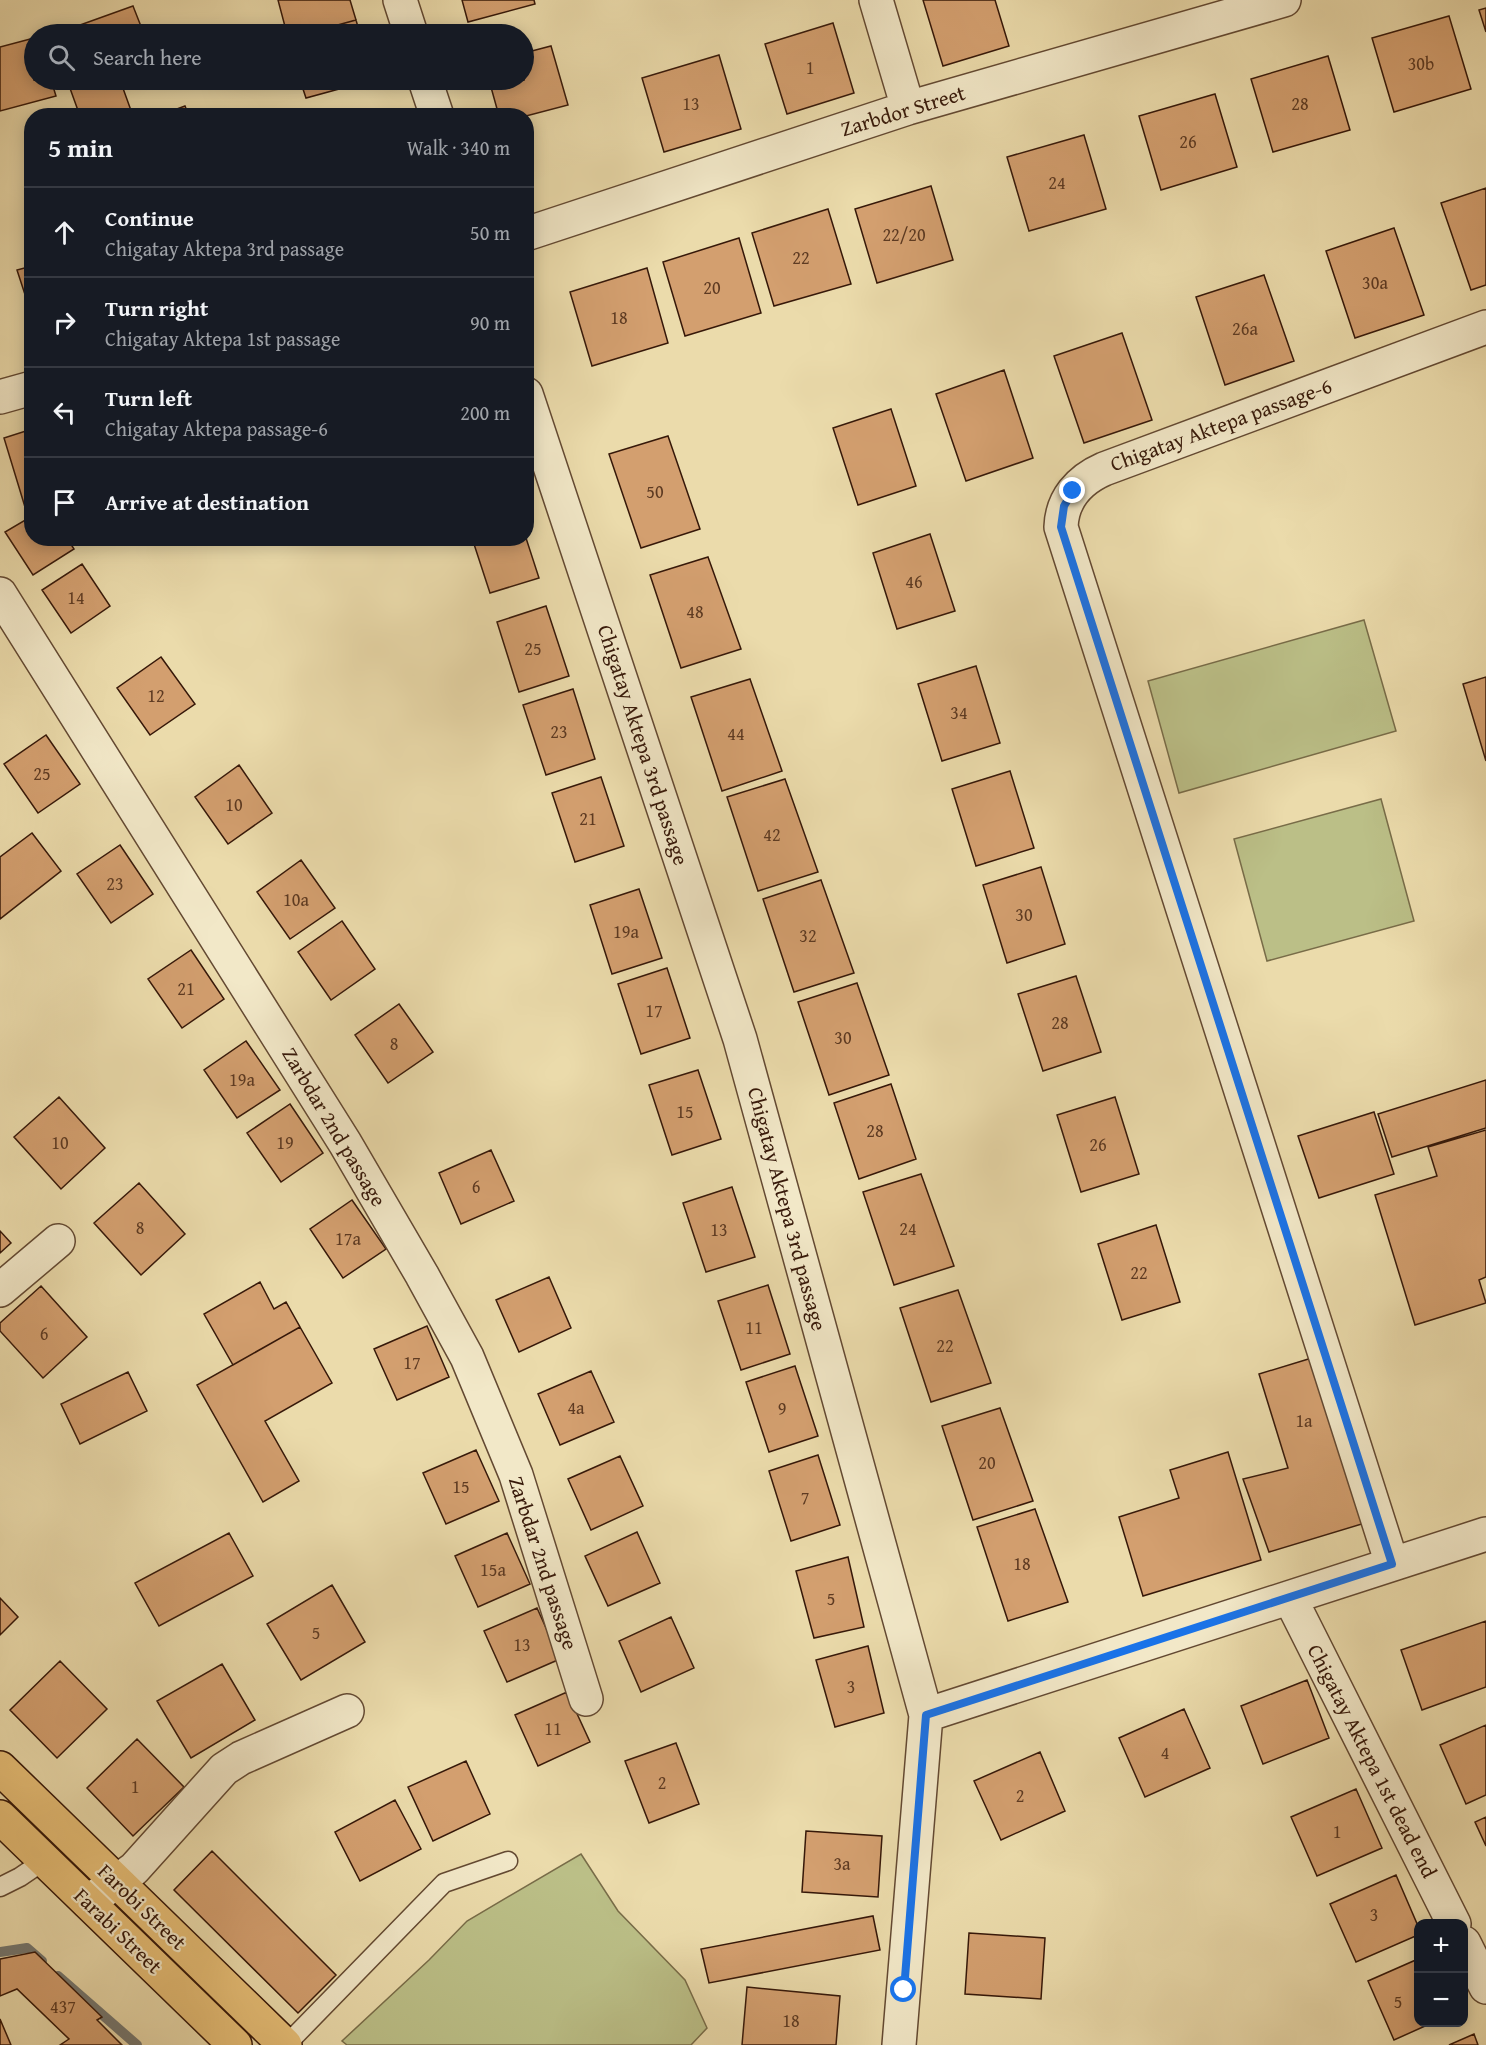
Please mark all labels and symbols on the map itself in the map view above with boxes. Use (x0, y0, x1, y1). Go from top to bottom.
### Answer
house number: 30b (1408, 50, 1434, 77)
house number: 1 (806, 54, 814, 81)
street label: Zarbdor Street (837, 77, 970, 144)
house number: 13 (682, 90, 700, 117)
house number: 28 (1291, 90, 1309, 117)
house number: 26 (1179, 128, 1197, 155)
house number: 24 (1048, 169, 1066, 196)
house number: 22/20 (882, 221, 926, 248)
house number: 22 (792, 244, 810, 271)
house number: 30a (1362, 269, 1388, 296)
house number: 20 (703, 274, 721, 301)
house number: 18 (610, 304, 628, 331)
house number: 26a (1232, 315, 1258, 342)
street label: Chigatay Aktepa passage-6 (1106, 370, 1336, 479)
route end (1059, 477, 1085, 503)
house number: 50 (646, 478, 664, 505)
house number: 46 (905, 568, 923, 595)
house number: 14 (67, 584, 85, 611)
house number: 48 (686, 598, 704, 625)
street label: Chigatay Aktepa 3rd passage (590, 621, 697, 869)
house number: 25 (524, 635, 542, 662)
house number: 12 (147, 682, 165, 709)
house number: 34 (950, 699, 968, 726)
house number: 23 (550, 718, 568, 745)
house number: 44 (727, 720, 745, 747)
house number: 25 (33, 760, 51, 787)
house number: 10 (225, 791, 243, 818)
house number: 21 (579, 805, 597, 832)
house number: 42 (763, 821, 781, 848)
house number: 23 (106, 870, 124, 897)
house number: 10a (283, 886, 309, 913)
house number: 30 (1015, 901, 1033, 928)
house number: 19a (613, 918, 639, 945)
house number: 32 (799, 922, 817, 949)
house number: 21 (177, 975, 195, 1002)
house number: 17 (645, 997, 663, 1024)
house number: 28 (1051, 1009, 1069, 1036)
house number: 30 (834, 1024, 852, 1051)
house number: 8 (390, 1030, 398, 1057)
street label: Zarbdar 2nd passage (275, 1041, 394, 1212)
house number: 19a (229, 1066, 255, 1093)
street label: Chigatay Aktepa 3rd passage (740, 1084, 835, 1334)
house number: 15 (676, 1098, 694, 1125)
house number: 28 (866, 1117, 884, 1144)
house number: 10 (51, 1129, 69, 1156)
house number: 19 (276, 1129, 294, 1156)
house number: 26 (1089, 1131, 1107, 1158)
house number: 6 (472, 1173, 480, 1200)
house number: 8 (136, 1214, 144, 1241)
house number: 24 (899, 1215, 917, 1242)
house number: 13 (710, 1216, 728, 1243)
house number: 17a (335, 1225, 361, 1252)
house number: 22 (1130, 1259, 1148, 1286)
house number: 11 (745, 1314, 763, 1341)
house number: 6 (40, 1320, 48, 1347)
house number: 22 (936, 1332, 954, 1359)
house number: 17 (403, 1349, 421, 1376)
house number: 4a (567, 1394, 585, 1421)
house number: 9 (778, 1395, 786, 1422)
house number: 1a (1295, 1407, 1313, 1434)
house number: 20 (978, 1449, 996, 1476)
street label: Zarbdar 2nd passage (501, 1472, 586, 1654)
house number: 15 (452, 1473, 470, 1500)
house number: 7 (801, 1484, 809, 1511)
house number: 18 (1013, 1550, 1031, 1577)
house number: 15a (480, 1556, 506, 1583)
house number: 5 (827, 1585, 835, 1612)
house number: 5 (312, 1619, 320, 1646)
house number: 13 (513, 1631, 531, 1658)
street label: Chigatay Aktepa 1st dead end (1302, 1640, 1442, 1882)
house number: 3 (847, 1673, 855, 1700)
house number: 11 (544, 1715, 562, 1742)
house number: 4 (1161, 1739, 1169, 1766)
house number: 2 (658, 1769, 666, 1796)
house number: 1 (131, 1773, 139, 1800)
house number: 2 (1016, 1782, 1024, 1809)
house number: 1 (1333, 1821, 1341, 1843)
house number: 3a (833, 1850, 851, 1877)
street label: Farobi Street (91, 1856, 194, 1957)
street label: Farabi Street (67, 1881, 170, 1981)
house number: 3 (1370, 1901, 1378, 1928)
route start (890, 1976, 916, 2002)
house number: 5 (1394, 1988, 1402, 2015)
house number: 437 (50, 1993, 76, 2020)
house number: 18 (782, 2007, 800, 2034)

